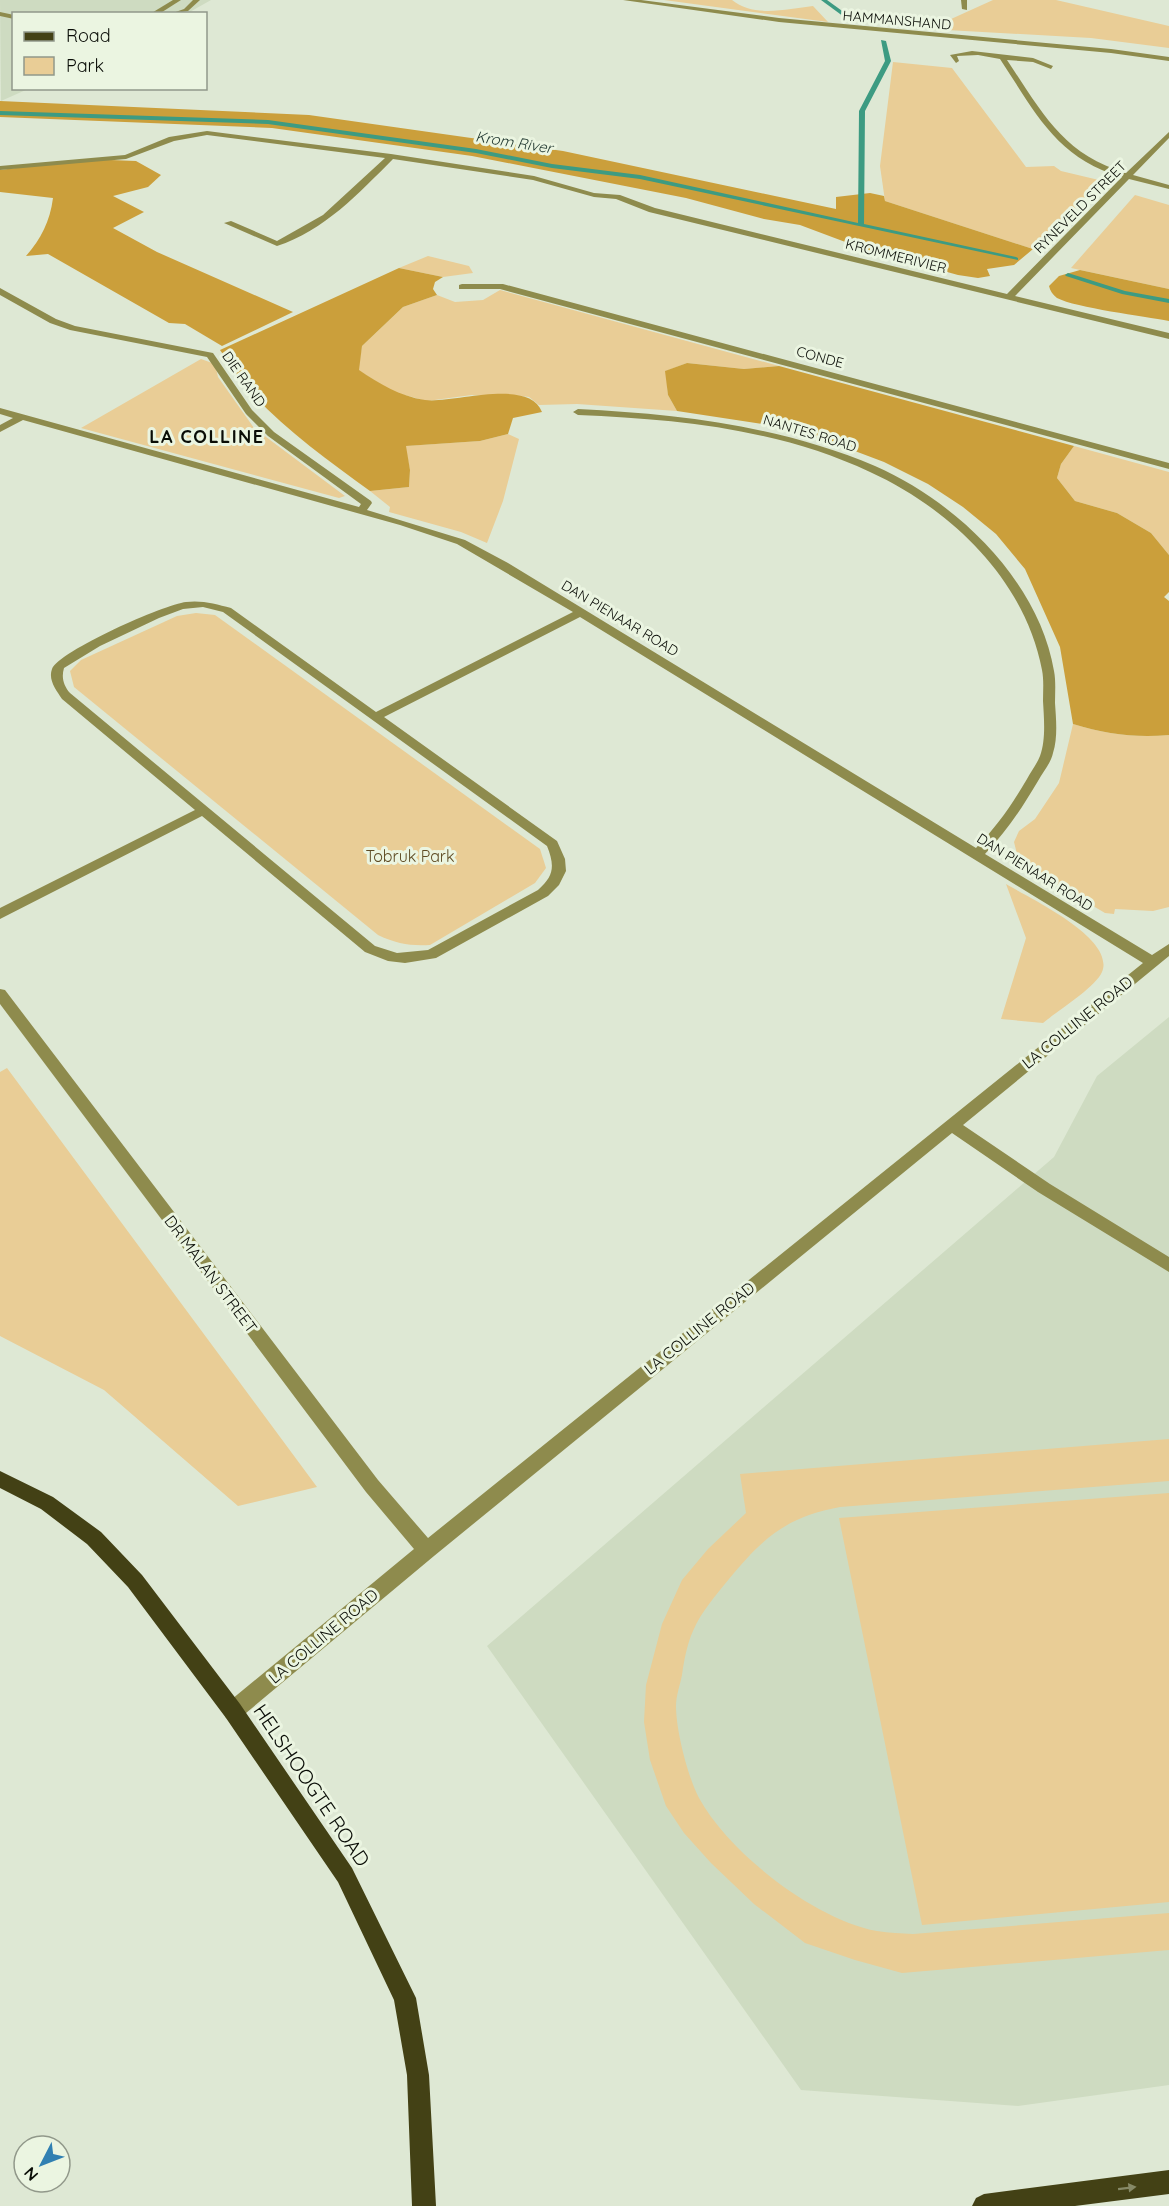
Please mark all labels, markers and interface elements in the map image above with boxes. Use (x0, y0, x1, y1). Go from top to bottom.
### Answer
street label: HAMMANSHAND (842, 6, 952, 34)
legend (12, 12, 207, 90)
text: Road (66, 24, 111, 47)
text: Park (66, 54, 104, 77)
water label: Krom River (474, 127, 556, 158)
street label: RYNEVELD STREET (1030, 157, 1130, 257)
street label: KROMMERIVIER (844, 235, 948, 277)
street label: CONDE (794, 342, 846, 372)
street label: DIE RAND (218, 348, 270, 410)
street label: NANTES ROAD (761, 410, 859, 456)
district label: LA COLLINE (149, 425, 265, 448)
street label: DAN PIENAAR ROAD (558, 576, 682, 660)
street label: DAN PIENAAR ROAD (974, 829, 1096, 915)
park label: Tobruk Park (365, 846, 455, 866)
street label: LA COLLINE ROAD (1018, 971, 1136, 1073)
street label: DR MALAN STREET (160, 1211, 262, 1337)
street label: LA COLLINE ROAD (640, 1277, 758, 1379)
street label: LA COLLINE ROAD (264, 1584, 382, 1688)
street label: HELSHOOGTE ROAD (248, 1699, 376, 1871)
north arrow (12, 2134, 72, 2194)
text: N (19, 2163, 42, 2185)
one-way arrow (1117, 2183, 1136, 2192)

